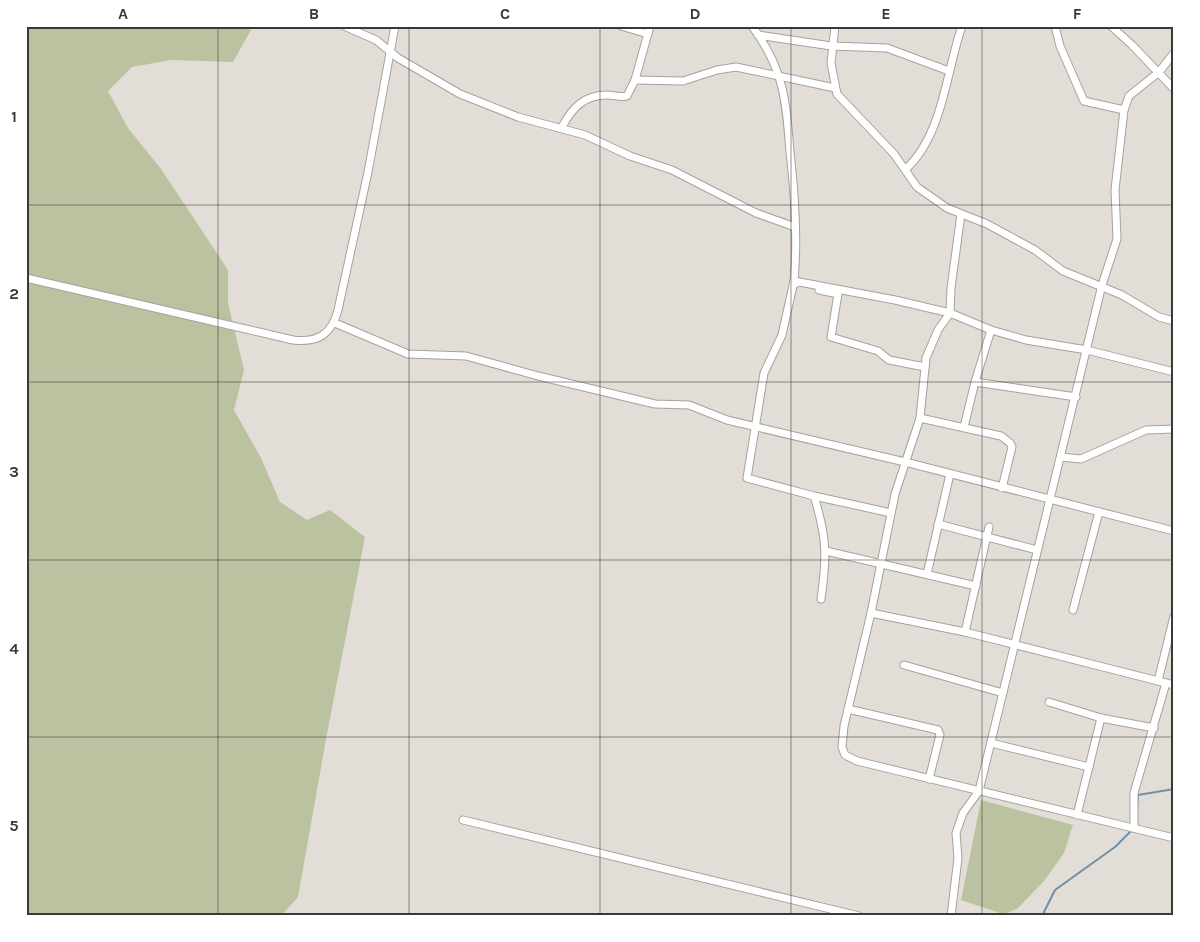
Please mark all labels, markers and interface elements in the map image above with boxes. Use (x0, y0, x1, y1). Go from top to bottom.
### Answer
text: A (118, 4, 128, 23)
text: B (309, 4, 319, 23)
text: C (500, 4, 510, 23)
text: D (690, 4, 701, 23)
text: E (881, 4, 891, 23)
text: F (1073, 4, 1082, 23)
text: 1 (11, 107, 17, 126)
text: 2 (9, 284, 19, 303)
text: 3 (9, 462, 19, 481)
text: 4 (9, 639, 19, 658)
text: 5 (9, 816, 19, 835)

